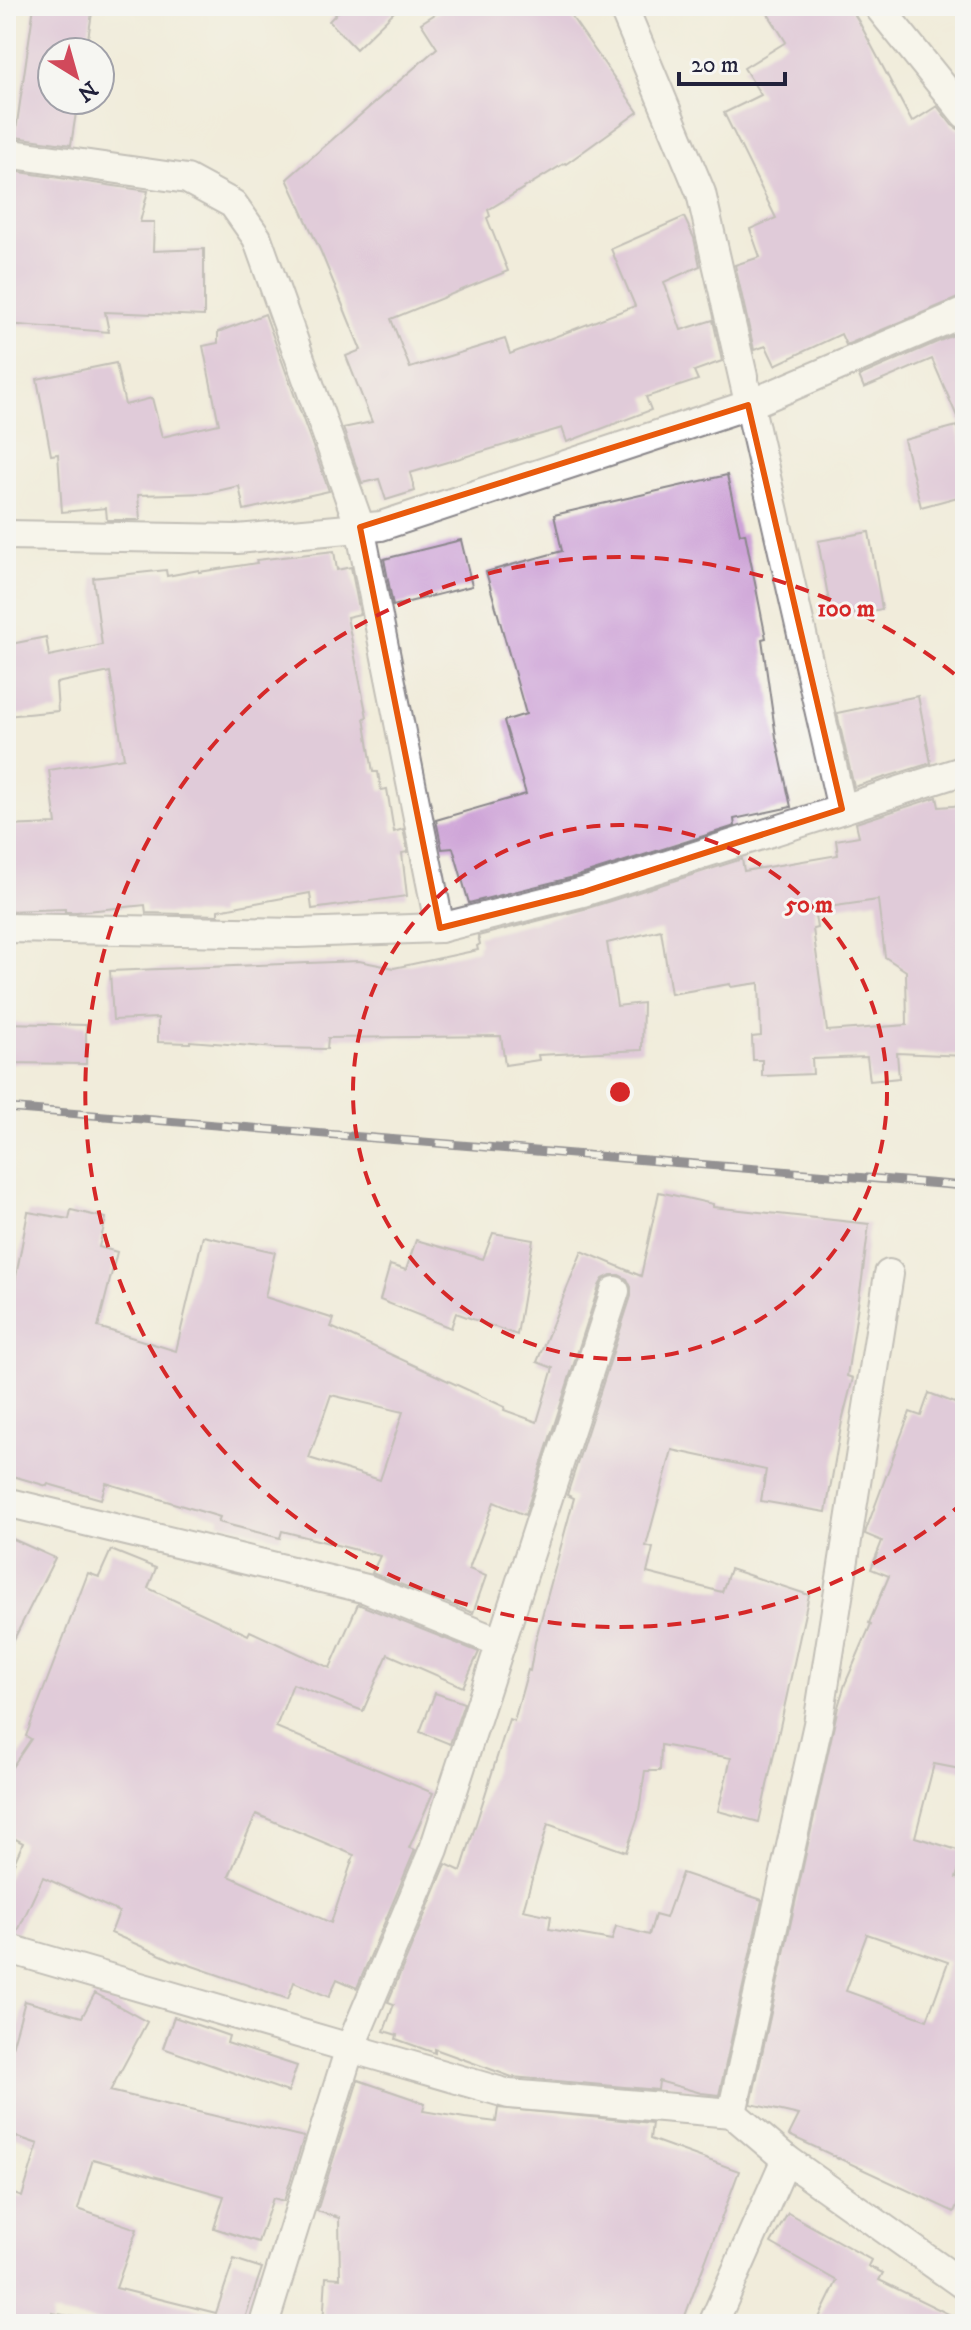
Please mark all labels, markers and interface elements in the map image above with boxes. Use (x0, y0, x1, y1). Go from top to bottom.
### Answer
north arrow (36, 36, 116, 116)
scale bar (679, 36, 785, 86)
text: 20 m (691, 50, 739, 80)
text: N (72, 75, 102, 107)
text: 100 m (817, 594, 875, 624)
text: 50 m (784, 890, 833, 920)
centre of rings (606, 1078, 634, 1106)

